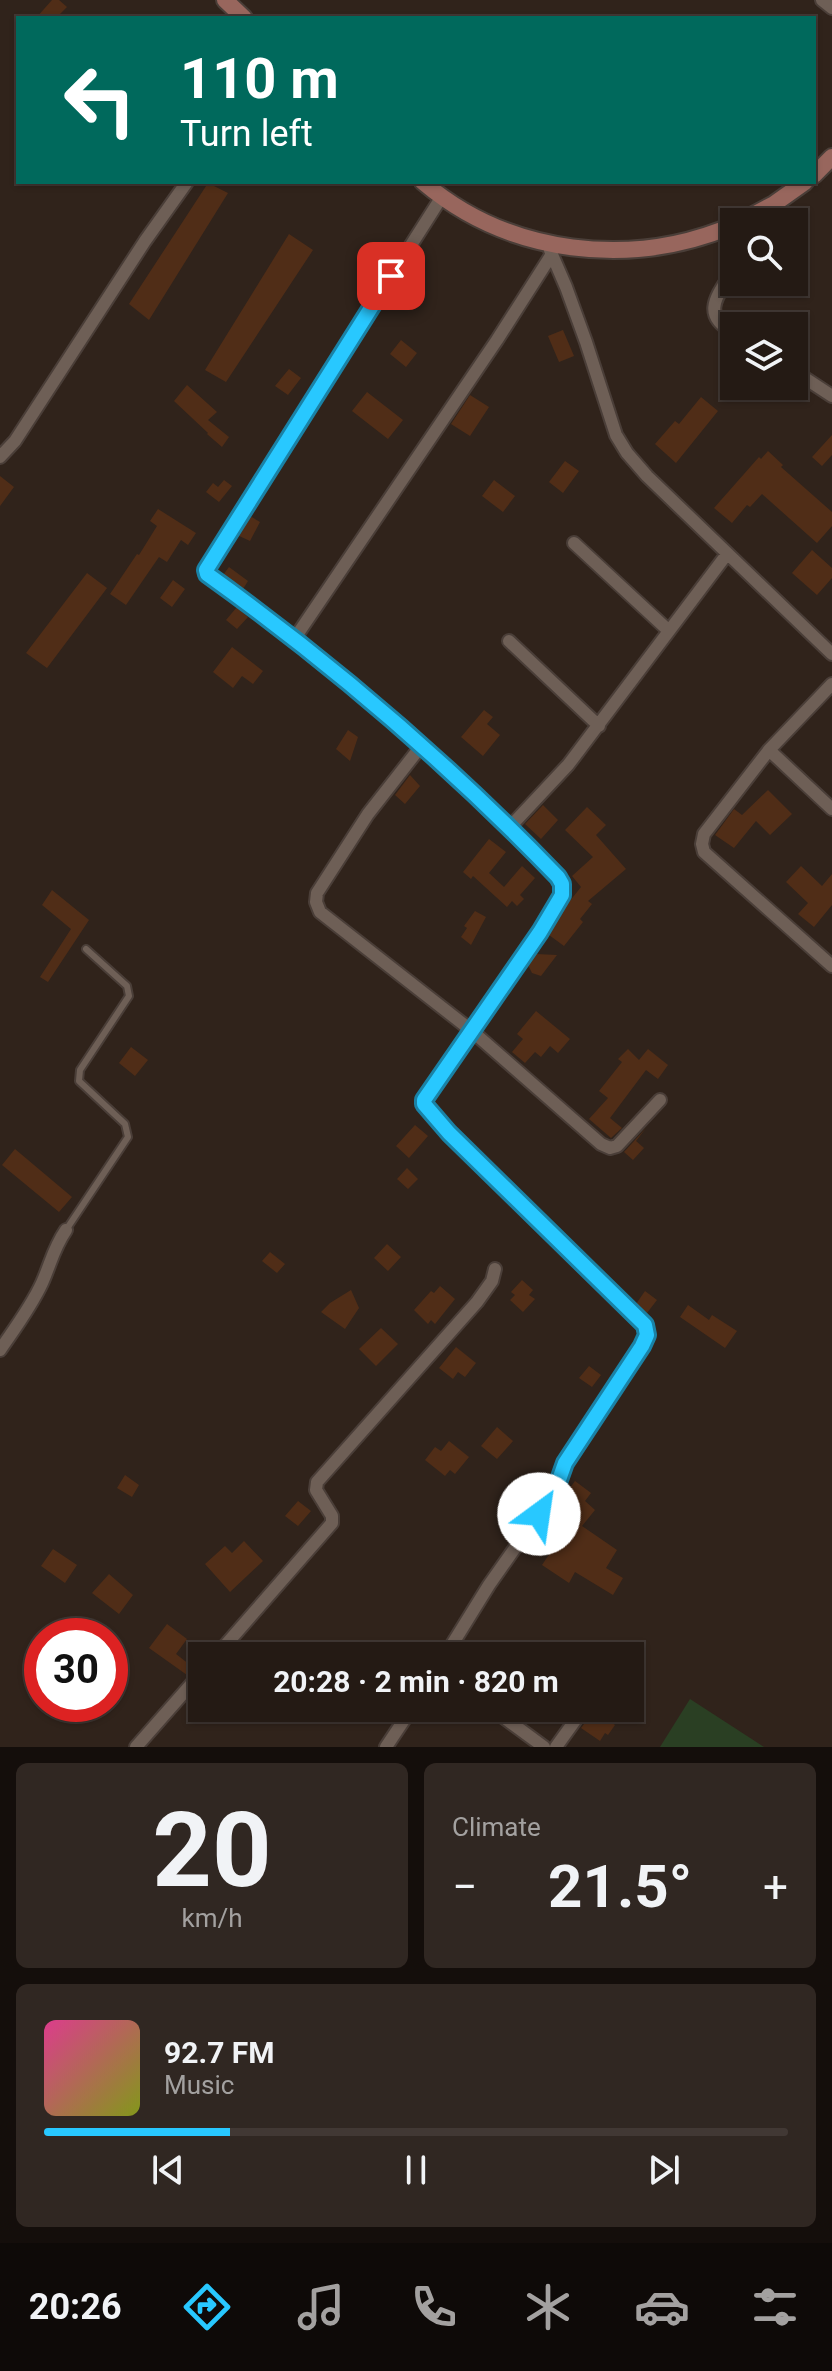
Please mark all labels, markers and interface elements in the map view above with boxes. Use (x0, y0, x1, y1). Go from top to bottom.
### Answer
text: 110 m (180, 46, 339, 112)
icon: left (48, 48, 152, 152)
text: Turn left (180, 113, 313, 155)
map controls (720, 208, 808, 400)
button: search (720, 208, 808, 296)
pin (357, 242, 425, 310)
icon: arrive (369, 254, 413, 298)
button: layers (720, 312, 808, 400)
position arrow (497, 1472, 581, 1556)
speed limit sign: 30 (24, 1618, 128, 1722)
text: 20:28 · 2 min · 820 m (273, 1664, 559, 1699)
text: 20 (152, 1790, 272, 1911)
text: Climate (452, 1812, 541, 1842)
text: 21.5° (548, 1851, 692, 1922)
text: − (452, 1861, 477, 1913)
text: + (763, 1861, 788, 1913)
text: km/h (181, 1903, 243, 1933)
text: 92.7 FM (164, 2035, 275, 2070)
text: Music (164, 2070, 234, 2100)
icon: previous (146, 2148, 190, 2192)
icon: pause (394, 2148, 438, 2192)
icon: next (642, 2148, 686, 2192)
icon: directions (179, 2279, 235, 2335)
icon: music (293, 2279, 349, 2335)
icon: phone (406, 2279, 462, 2335)
icon: climate (520, 2279, 576, 2335)
icon: car (634, 2279, 690, 2335)
icon: filters (747, 2279, 803, 2335)
text: 20:26 (29, 2286, 122, 2328)

